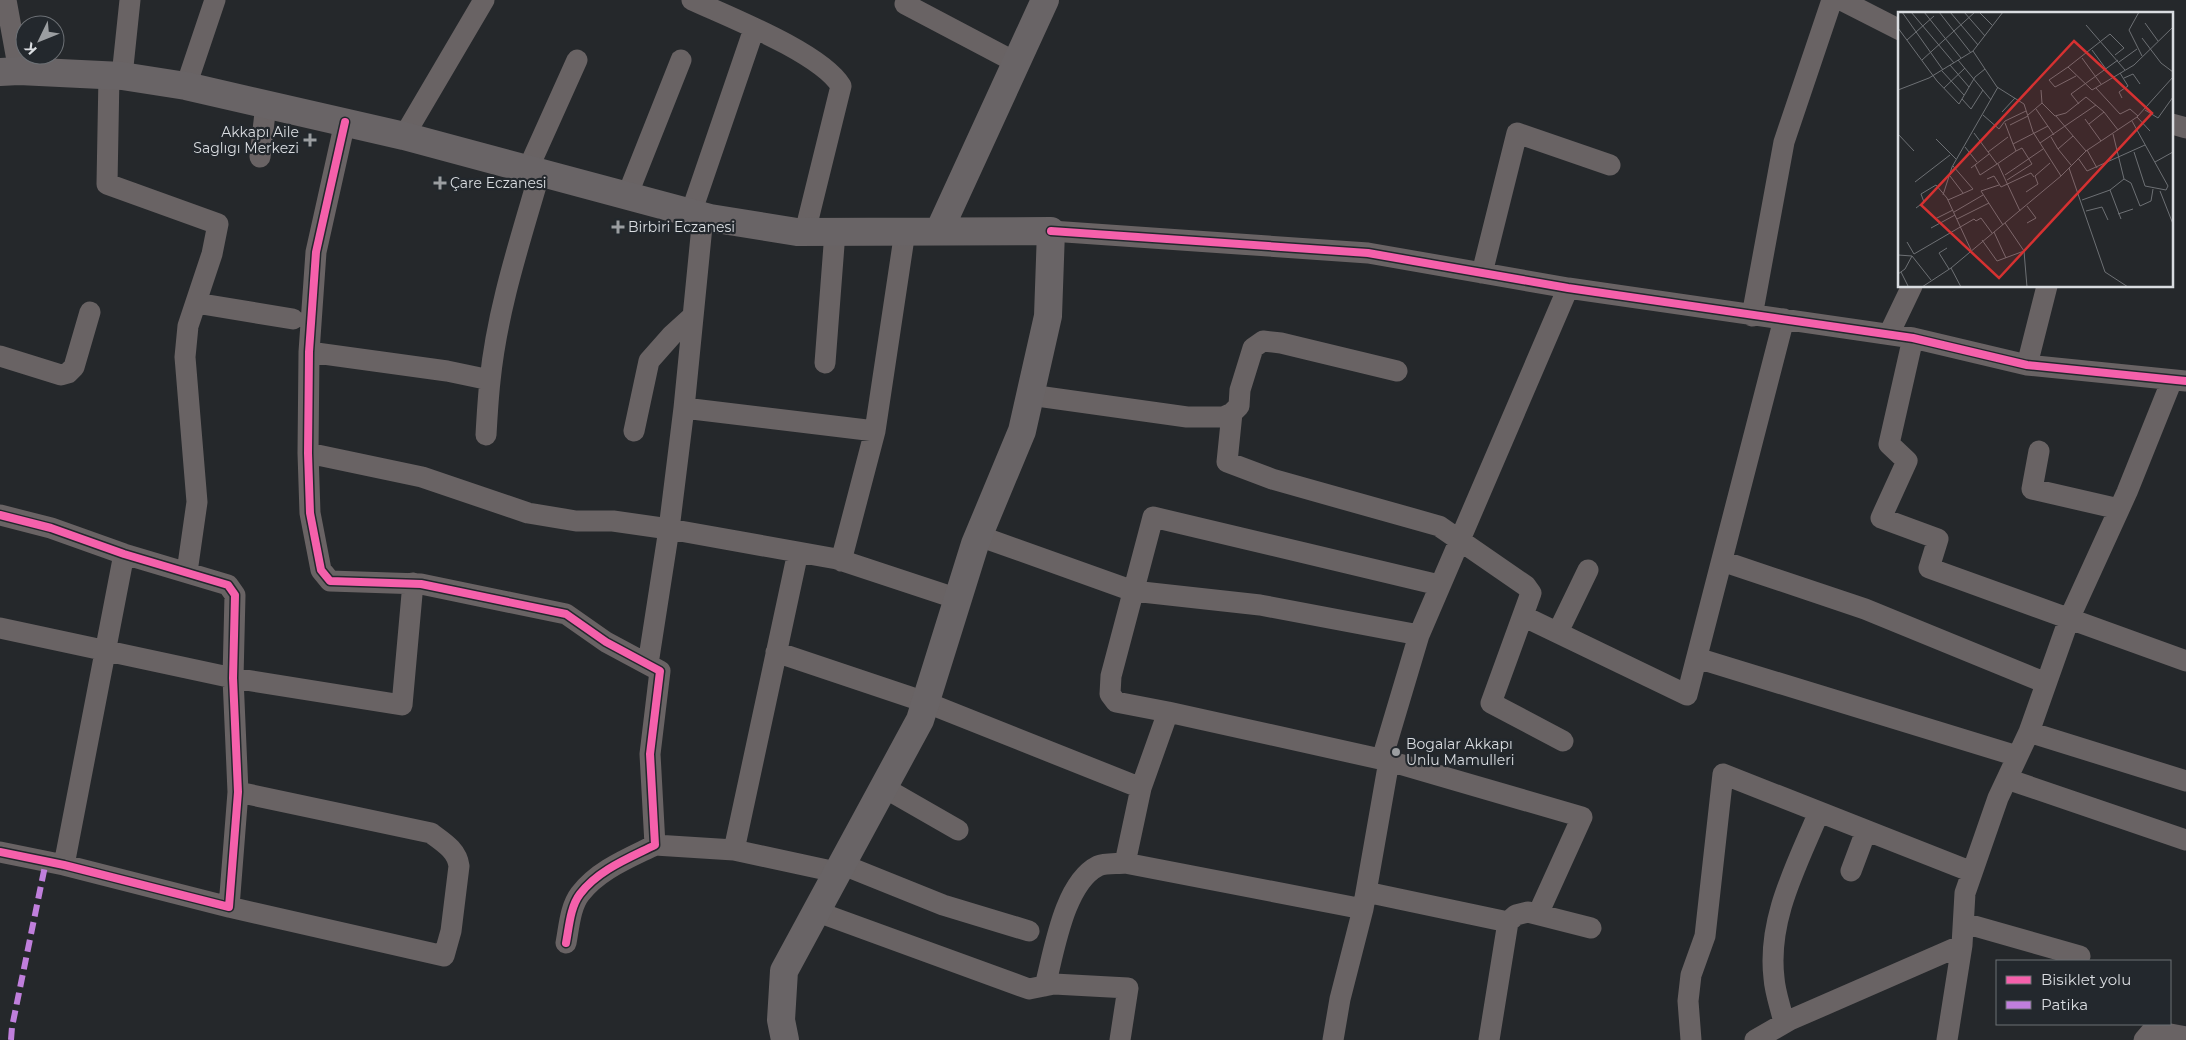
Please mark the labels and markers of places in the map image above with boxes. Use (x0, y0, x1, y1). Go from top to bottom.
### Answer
place label: Akkapı Aile Saglıgı Merkezi (193, 123, 299, 157)
marker: Akkapı Aile Saglıgı Merkezi (303, 133, 317, 147)
place label: Çare Eczanesi (450, 174, 547, 192)
marker: Çare Eczanesi (434, 177, 446, 189)
place label: Birbiri Eczanesi (628, 218, 735, 236)
marker: Birbiri Eczanesi (612, 221, 624, 233)
place label: Bogalar Akkapı Unlu Mamulleri (1406, 735, 1515, 769)
marker: Bogalar Akkapı Unlu Mamulleri (1390, 746, 1402, 758)

